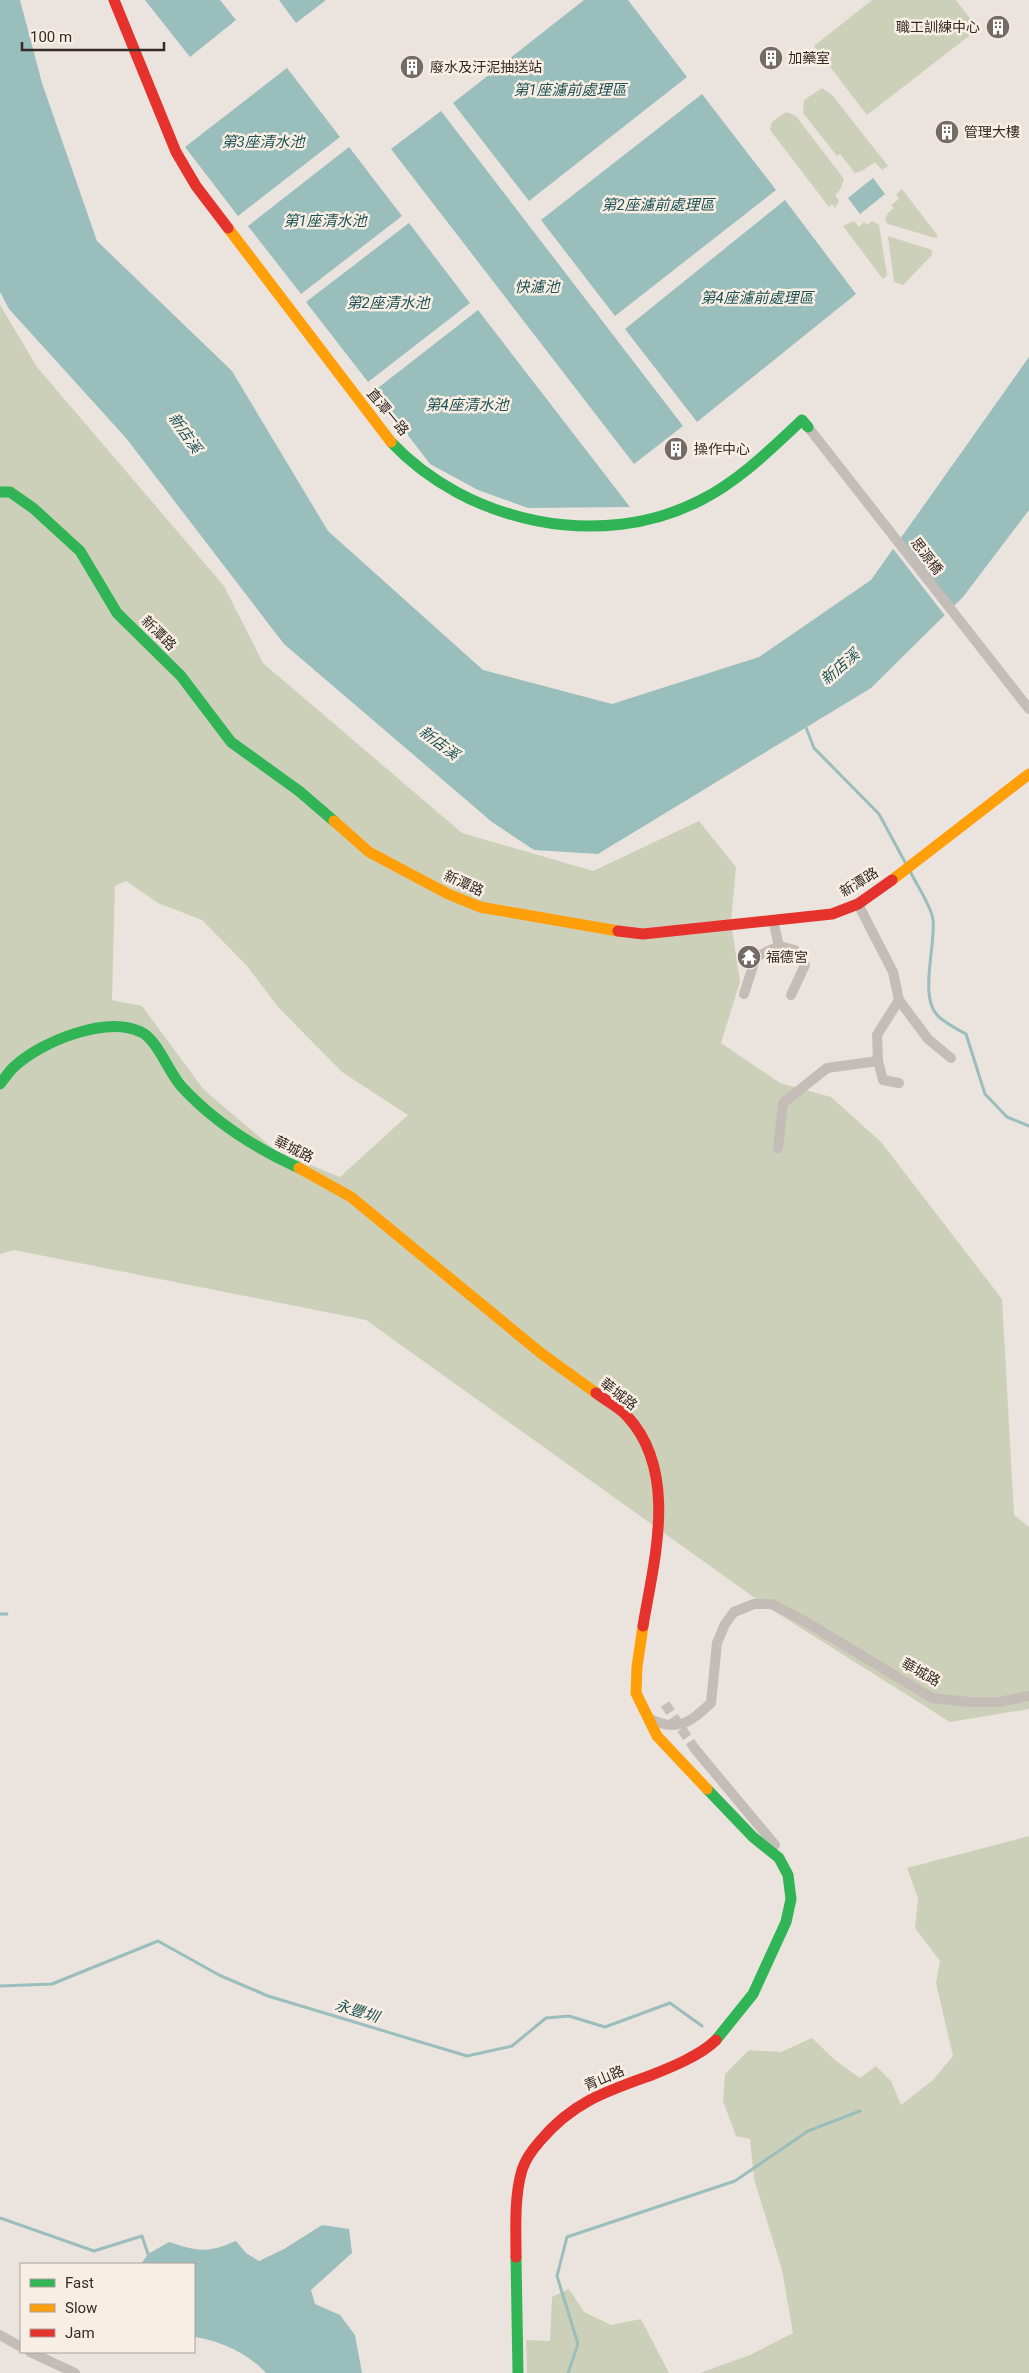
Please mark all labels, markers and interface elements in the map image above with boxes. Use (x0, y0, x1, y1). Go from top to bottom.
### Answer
building icon: 職工訓練中心 (985, 14, 1011, 40)
place label: 職工訓練中心 (896, 19, 980, 35)
scale bar (22, 20, 165, 52)
text: 100 m (30, 28, 72, 46)
building icon: 加藥室 (758, 45, 784, 71)
place label: 加藥室 (788, 50, 830, 66)
building icon: 廢水及汙泥抽送站 (399, 54, 425, 80)
place label: 廢水及汙泥抽送站 (430, 59, 542, 75)
water label: 第1座濾前處理區 (513, 81, 629, 99)
building icon: 管理大樓 (934, 119, 960, 145)
place label: 管理大樓 (964, 124, 1020, 140)
water label: 第3座清水池 (221, 133, 307, 151)
water label: 第2座濾前處理區 (601, 196, 717, 214)
water label: 第1座清水池 (283, 212, 369, 230)
water label: 快濾池 (514, 278, 561, 296)
water label: 第4座濾前處理區 (700, 289, 816, 307)
water label: 第2座清水池 (346, 294, 432, 312)
street label: 直潭一路 (364, 385, 412, 439)
water label: 第4座清水池 (425, 396, 511, 414)
water label: 新店溪 (165, 409, 206, 458)
building icon: 操作中心 (663, 436, 689, 462)
place label: 操作中心 (694, 441, 750, 457)
street label: 思源橋 (908, 535, 946, 577)
street label: 新潭路 (138, 612, 180, 654)
water label: 新店溪 (817, 644, 864, 689)
water label: 新店溪 (416, 722, 464, 765)
street label: 新潭路 (837, 864, 881, 900)
street label: 新潭路 (442, 867, 486, 899)
temple icon: 福德宮 (736, 944, 762, 970)
place label: 福德宮 (766, 949, 808, 965)
street label: 華城路 (272, 1133, 316, 1165)
street label: 華城路 (598, 1375, 640, 1413)
street label: 華城路 (899, 1655, 943, 1689)
water label: 永豐圳 (333, 1996, 383, 2027)
street label: 青山路 (582, 2062, 626, 2094)
legend (20, 2263, 195, 2353)
text: Fast (65, 2274, 94, 2292)
text: Slow (65, 2299, 97, 2317)
text: Jam (65, 2324, 95, 2342)

